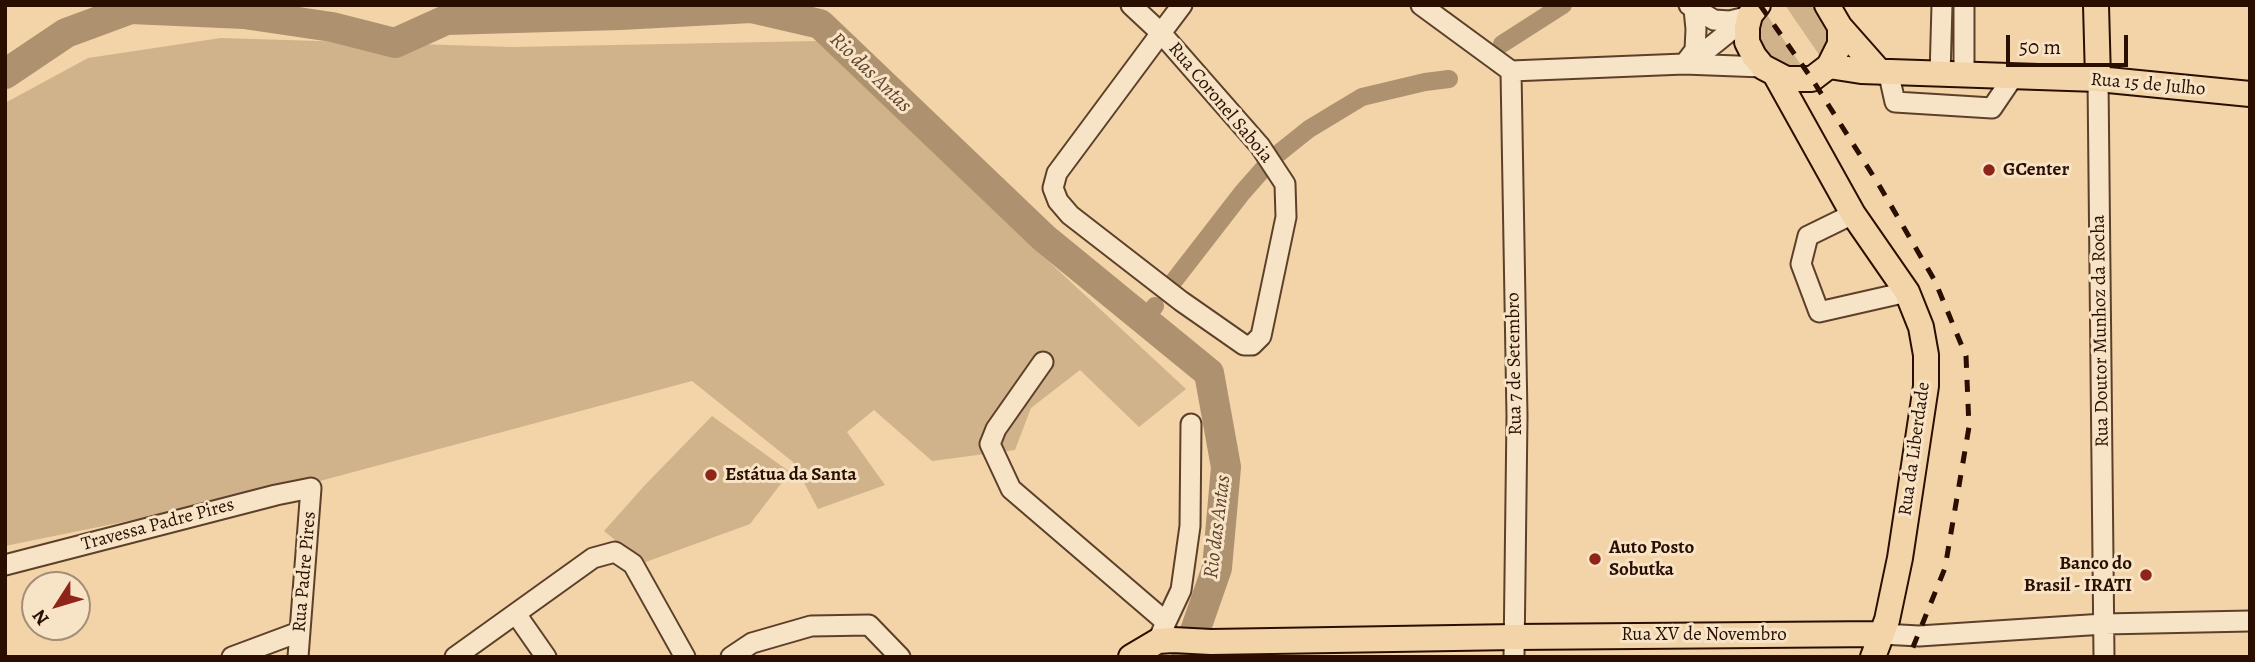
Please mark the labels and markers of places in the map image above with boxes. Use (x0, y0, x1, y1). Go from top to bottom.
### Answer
place label: GCenter (2003, 159, 2069, 181)
marker: GCenter (1981, 162, 1997, 178)
place label: Estátua da Santa (725, 464, 857, 486)
marker: Estátua da Santa (703, 467, 719, 483)
place label: Auto Posto Sobutka (1609, 537, 1694, 581)
marker: Auto Posto Sobutka (1587, 551, 1603, 567)
place label: Banco do Brasil - IRATI (2024, 553, 2132, 597)
marker: Banco do Brasil - IRATI (2138, 567, 2154, 583)

